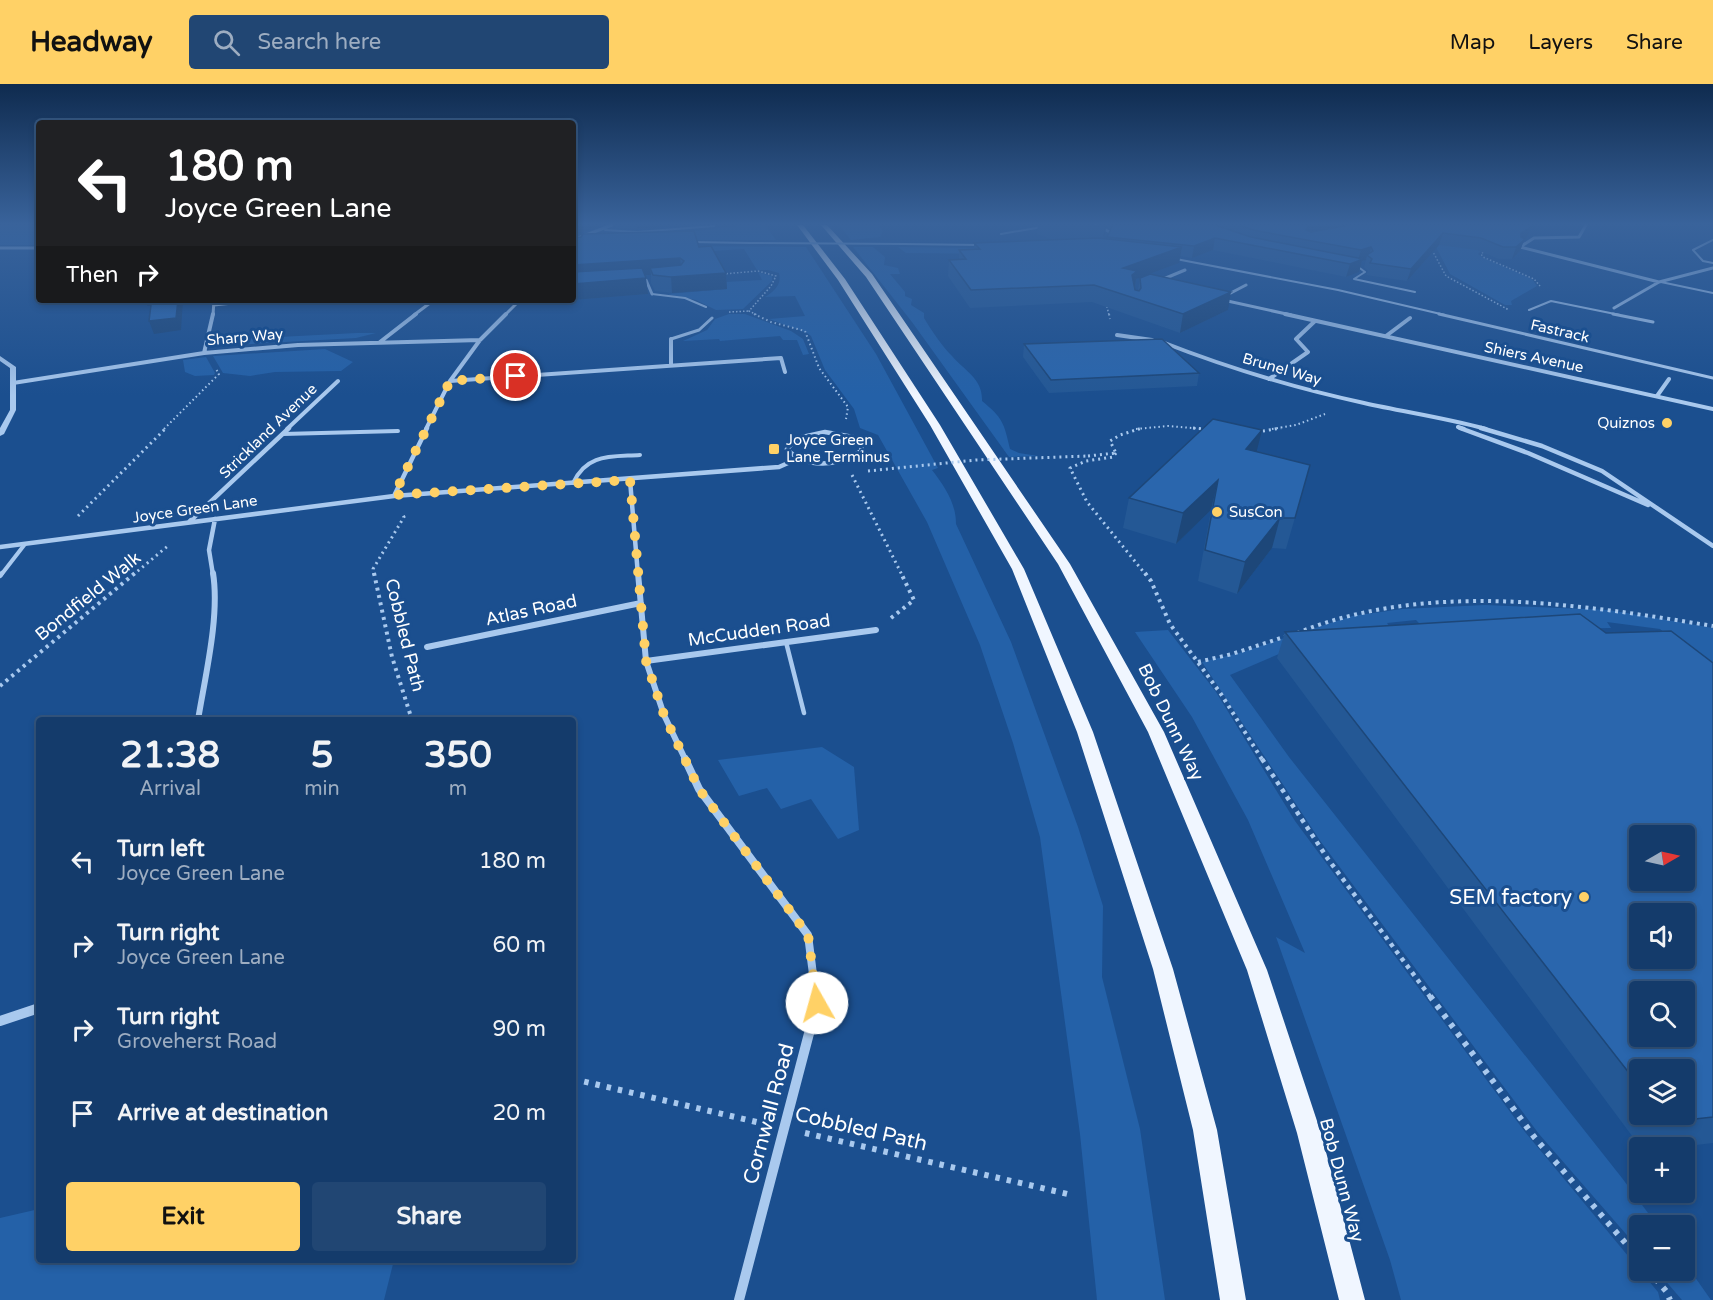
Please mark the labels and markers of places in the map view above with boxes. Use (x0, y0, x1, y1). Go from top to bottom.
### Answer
pin (490, 350, 541, 401)
place label: Quiznos (1597, 414, 1655, 432)
marker: Quiznos (1660, 416, 1674, 430)
place label: Joyce Green Lane Terminus (786, 431, 890, 466)
marker: Joyce Green Lane Terminus (767, 442, 781, 456)
place label: SusCon (1229, 503, 1283, 521)
marker: SusCon (1210, 505, 1224, 519)
place label: SEM factory (1449, 885, 1572, 910)
marker: SEM factory (1577, 890, 1591, 904)

